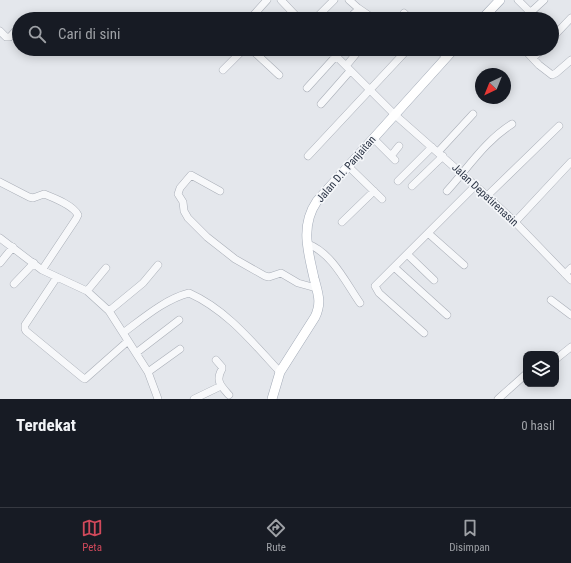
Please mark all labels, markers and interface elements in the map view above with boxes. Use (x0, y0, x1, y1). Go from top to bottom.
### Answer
search box (12, 12, 559, 56)
icon: search (26, 23, 48, 45)
text: Cari di sini (58, 25, 120, 43)
north arrow (475, 68, 511, 104)
street label: Jalan D.I. Panjaitan (314, 133, 378, 205)
street label: Jalan Depatirenasin (449, 161, 521, 229)
map controls (523, 351, 559, 387)
button: layers (523, 351, 559, 387)
text: Terdekat (16, 415, 76, 435)
text: 0 hasil (521, 418, 555, 433)
tab: Peta (81, 517, 103, 554)
tab: Rute (265, 517, 287, 554)
tab: Disimpan (449, 517, 490, 554)

